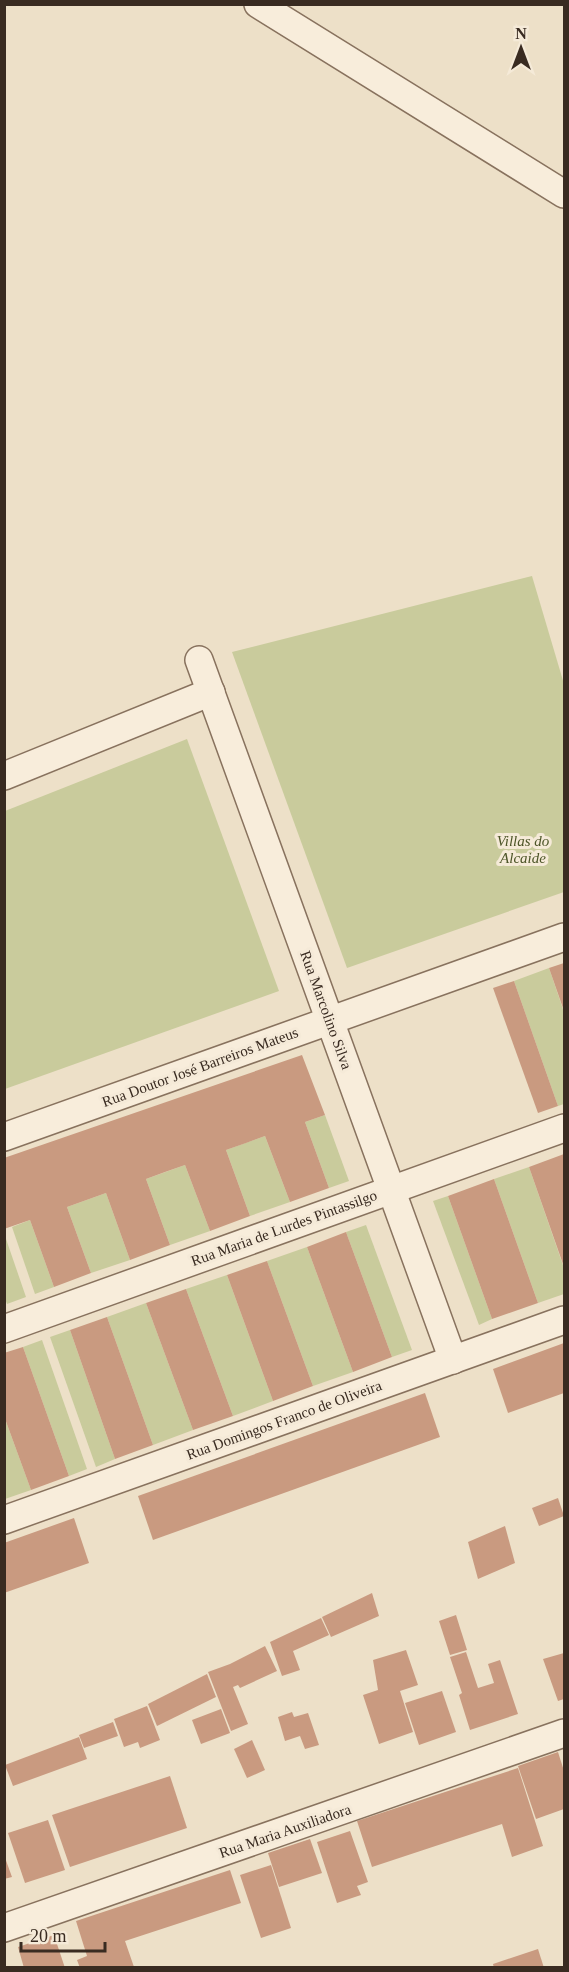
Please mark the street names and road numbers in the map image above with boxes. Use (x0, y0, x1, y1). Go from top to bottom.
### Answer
street label: Rua Marcolino Silva (297, 949, 355, 1072)
street label: Rua Doutor José Barreiros Mateus (100, 1024, 300, 1110)
street label: Rua Maria de Lurdes Pintassilgo (189, 1187, 379, 1269)
street label: Rua Domingos Franco de Oliveira (184, 1377, 384, 1463)
street label: Rua Maria Auxiliadora (217, 1801, 353, 1861)

